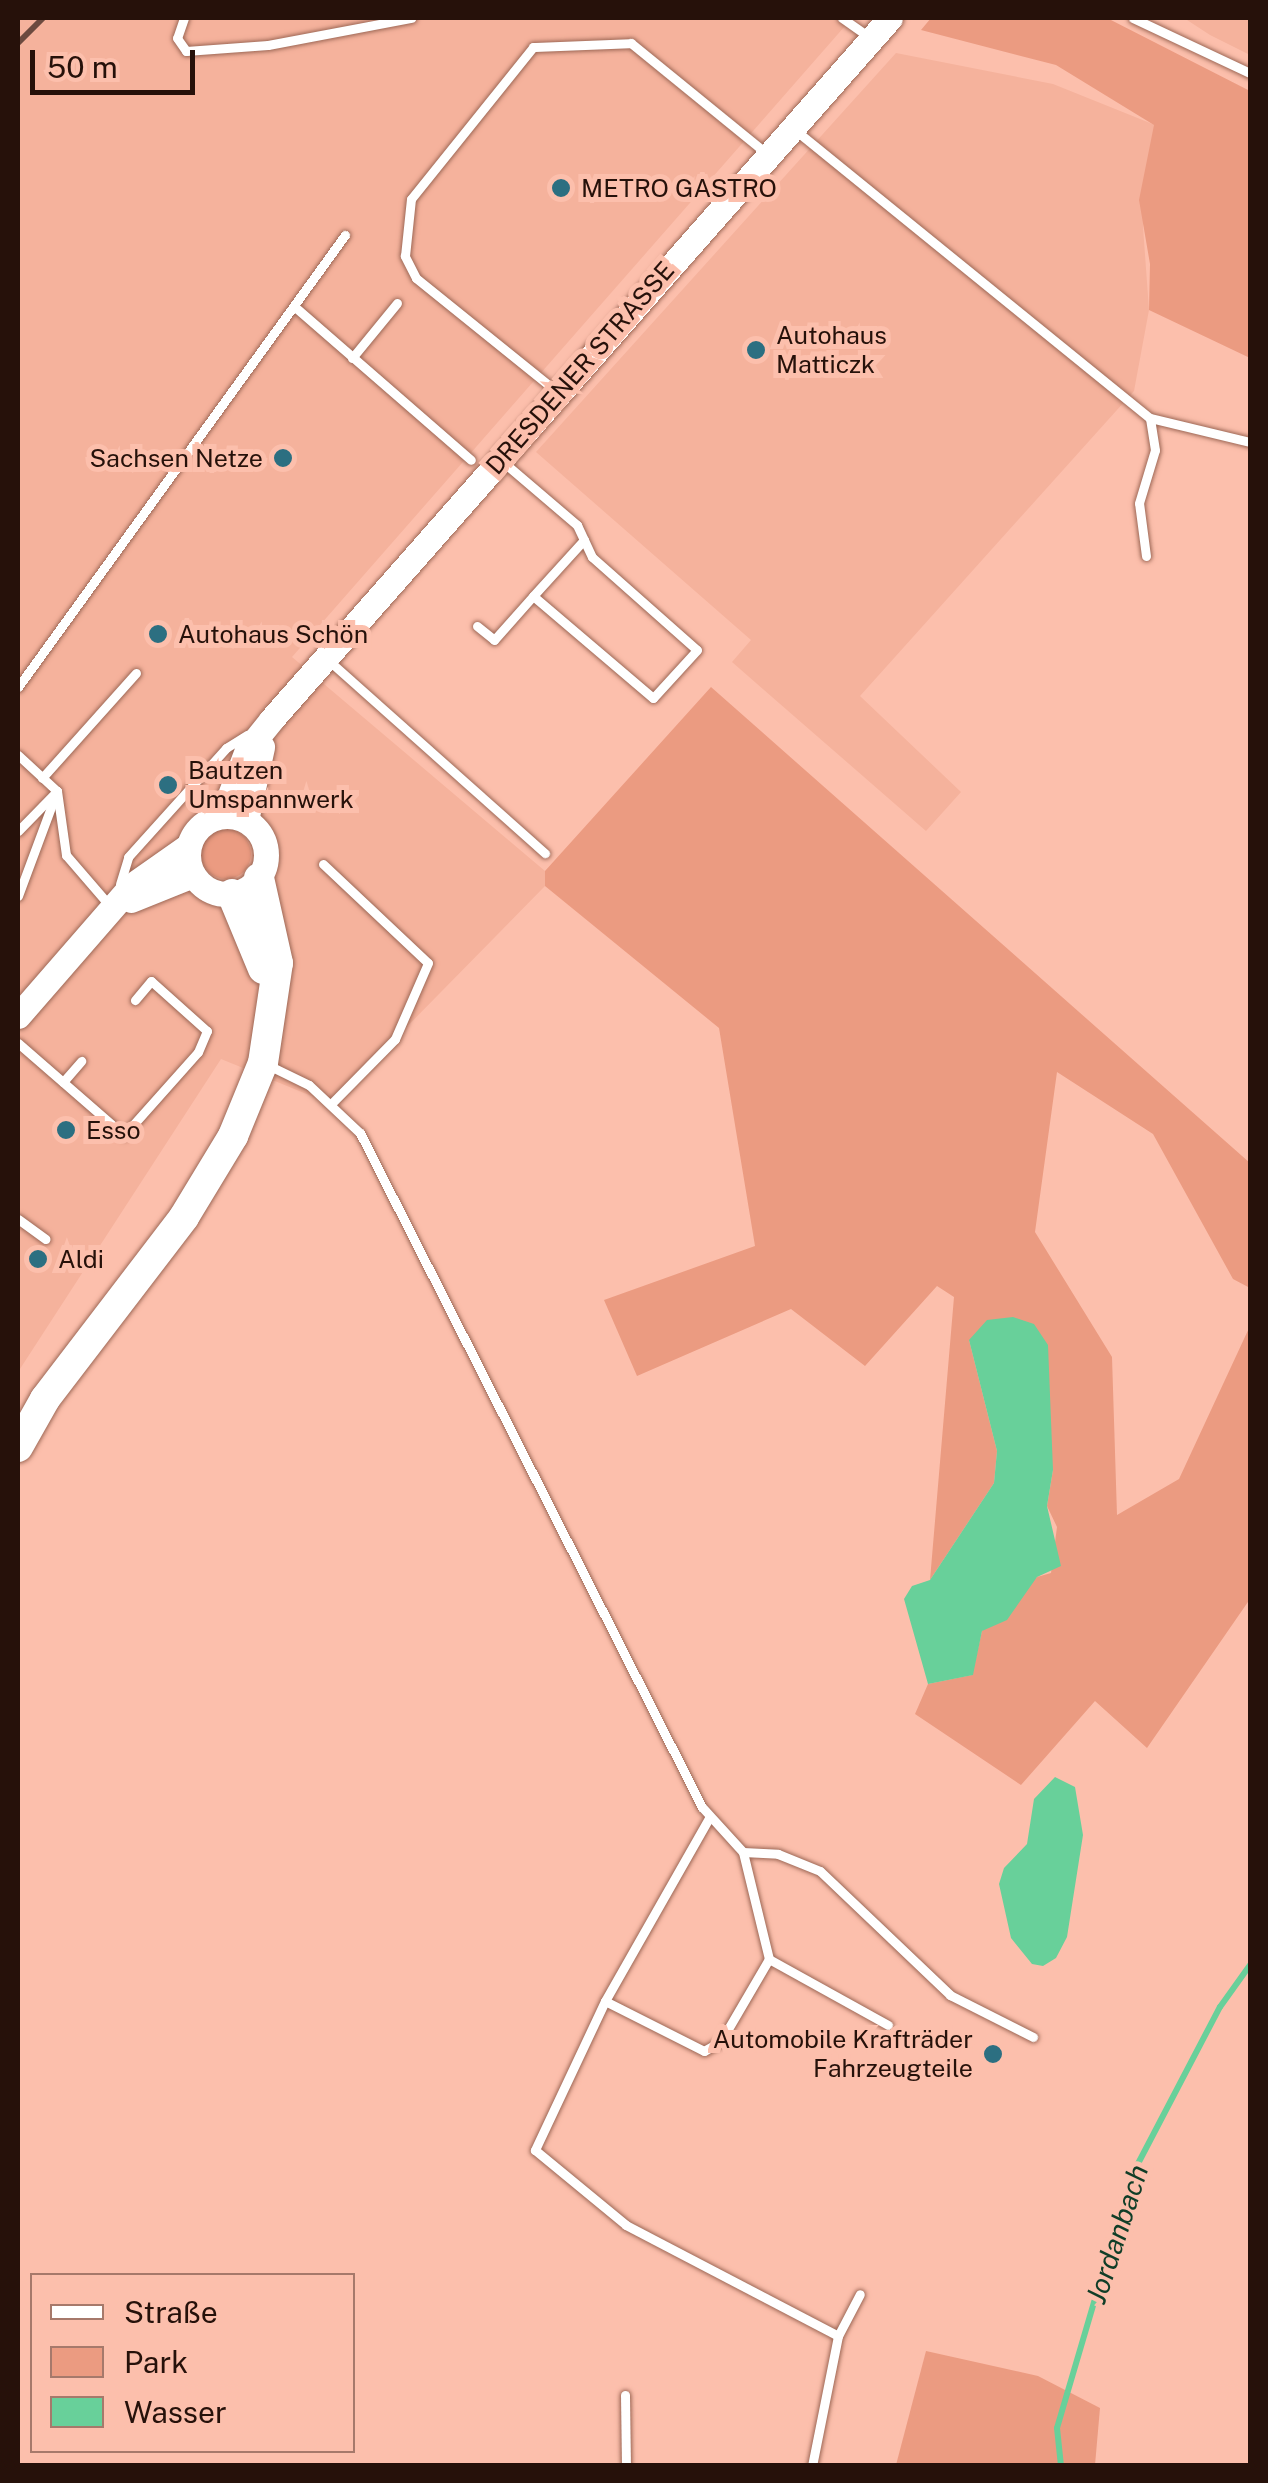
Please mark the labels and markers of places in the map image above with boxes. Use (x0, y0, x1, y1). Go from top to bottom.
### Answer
place label: METRO GASTRO (581, 173, 777, 203)
marker: METRO GASTRO (550, 177, 572, 199)
place label: Autohaus Matticzk (776, 321, 887, 380)
marker: Autohaus Matticzk (745, 339, 767, 361)
place label: Sachsen Netze (89, 443, 263, 473)
marker: Sachsen Netze (272, 447, 294, 469)
place label: Autohaus Schön (178, 619, 368, 649)
marker: Autohaus Schön (147, 623, 169, 645)
place label: Bautzen Umspannwerk (188, 756, 354, 815)
marker: Bautzen Umspannwerk (157, 774, 179, 796)
place label: Esso (86, 1115, 141, 1145)
marker: Esso (55, 1119, 77, 1141)
place label: Aldi (58, 1244, 104, 1274)
marker: Aldi (27, 1248, 49, 1270)
place label: Automobile Krafträder Fahrzeugteile (713, 2025, 973, 2084)
marker: Automobile Krafträder Fahrzeugteile (982, 2043, 1004, 2065)

